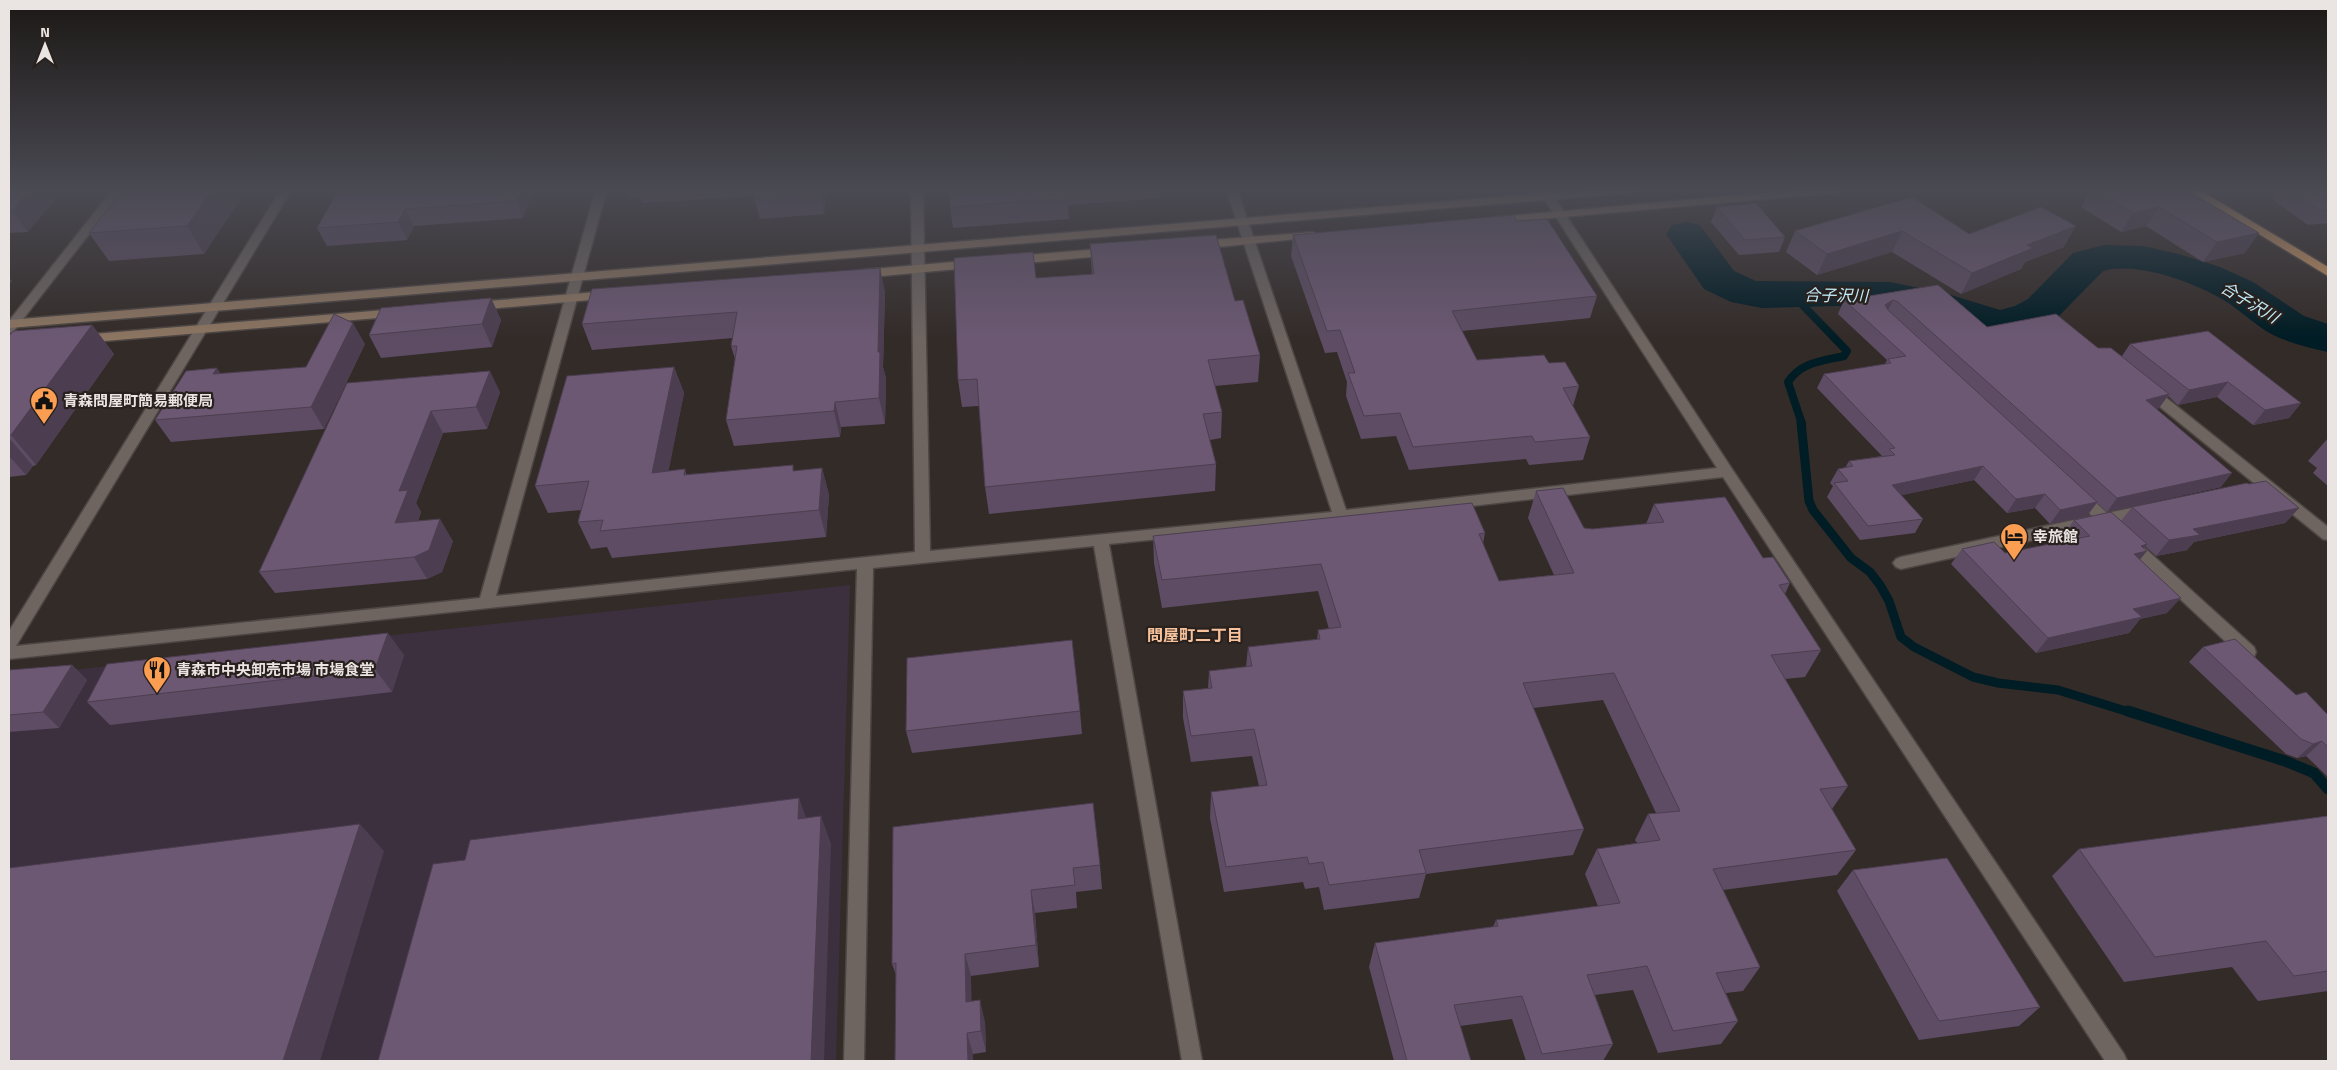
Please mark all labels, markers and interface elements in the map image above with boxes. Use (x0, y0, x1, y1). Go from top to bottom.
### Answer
north arrow (20, 20, 70, 70)
text: N (40, 21, 50, 42)
water label: 合子沢川 (2216, 275, 2285, 330)
water label: 合子沢川 (1804, 282, 1870, 308)
public building icon: 青森問屋町簡易郵便局 (29, 386, 59, 425)
place label: 青森問屋町簡易郵便局 (63, 389, 213, 412)
hotel icon: 幸旅館 (1999, 522, 2029, 561)
place label: 幸旅館 (2033, 525, 2078, 548)
district label: 問屋町二丁目 (1147, 623, 1243, 647)
restaurant icon: 青森市中央卸売市場 市場食堂 (142, 655, 172, 694)
place label: 青森市中央卸売市場 市場食堂 (176, 658, 374, 681)

